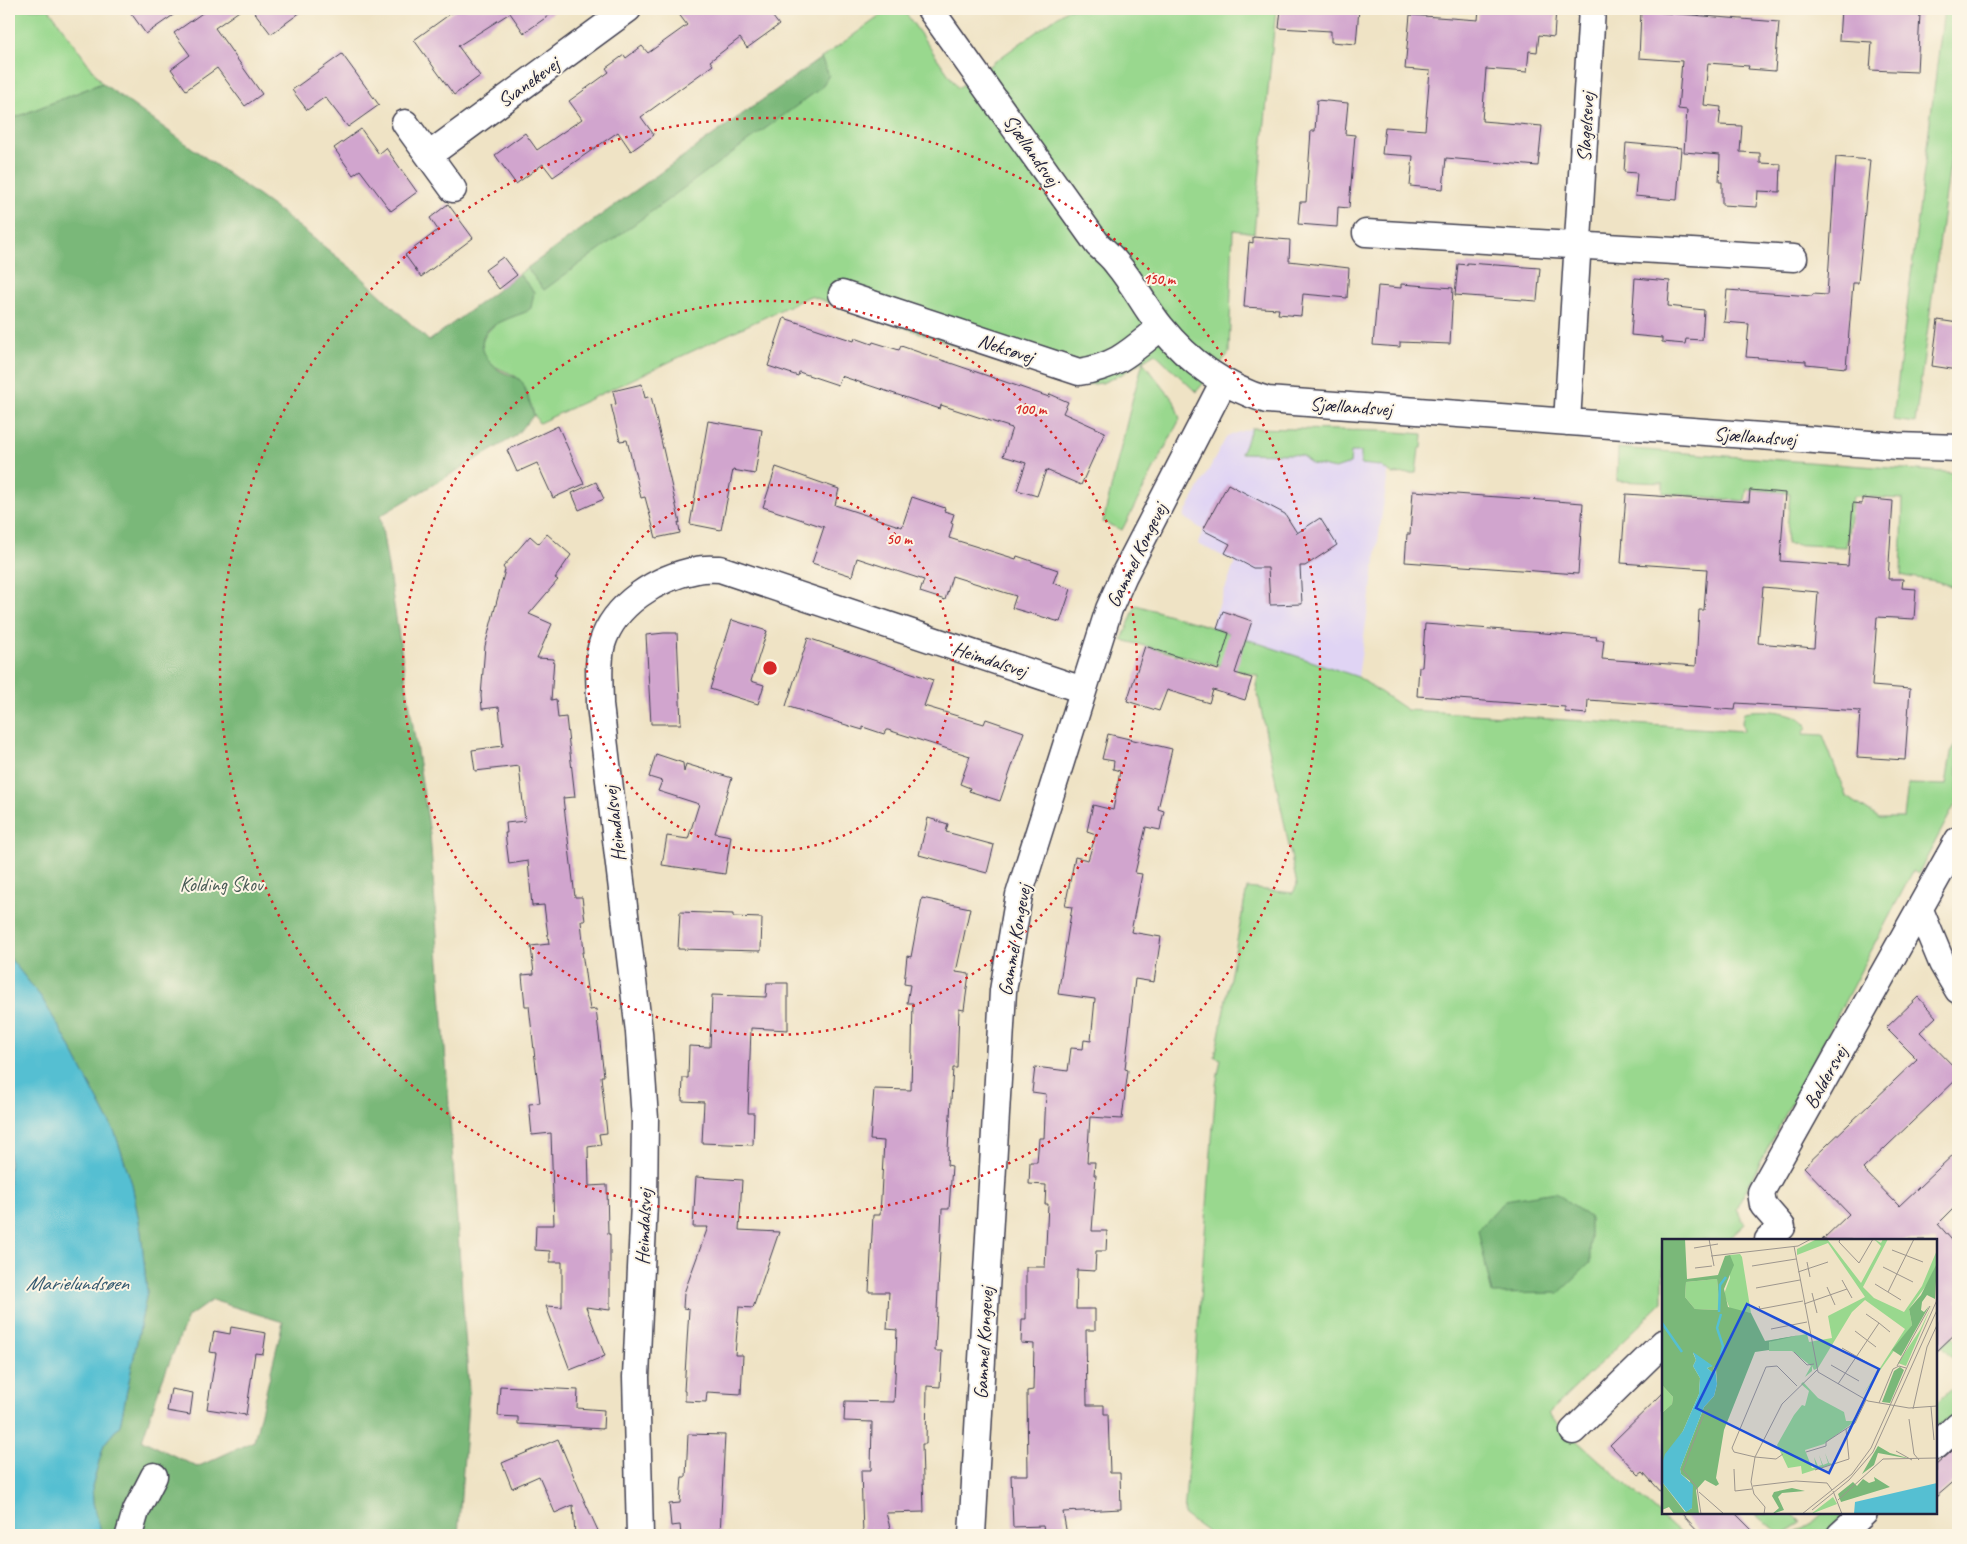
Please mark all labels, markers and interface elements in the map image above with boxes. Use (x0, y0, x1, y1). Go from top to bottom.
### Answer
street label: Svanekevej (492, 50, 566, 113)
street label: Slagelsevej (1571, 90, 1600, 163)
street label: Sjællandsvej (998, 109, 1067, 193)
text: 150 m (1143, 270, 1177, 289)
street label: Neksøvej (975, 328, 1040, 370)
street label: Sjællandsvej (1309, 391, 1395, 422)
text: 100 m (1014, 400, 1048, 419)
street label: Sjællandsvej (1713, 421, 1799, 452)
street label: Gammel Kongevej (1101, 497, 1173, 611)
text: 50 m (886, 530, 913, 549)
street label: Heimdalsvej (950, 636, 1032, 684)
centre of rings (761, 659, 779, 677)
street label: Heimdalsvej (597, 783, 632, 863)
park label: Kolding Skov (180, 872, 265, 897)
street label: Gammel Kongevej (992, 881, 1037, 998)
street label: Baldersvej (1798, 1040, 1854, 1113)
street label: Heimdalsvej (630, 1187, 657, 1266)
inset map (1662, 1239, 1937, 1514)
water label: Marielundsøen (26, 1270, 130, 1296)
street label: Gammel Kongevej (968, 1284, 999, 1400)

